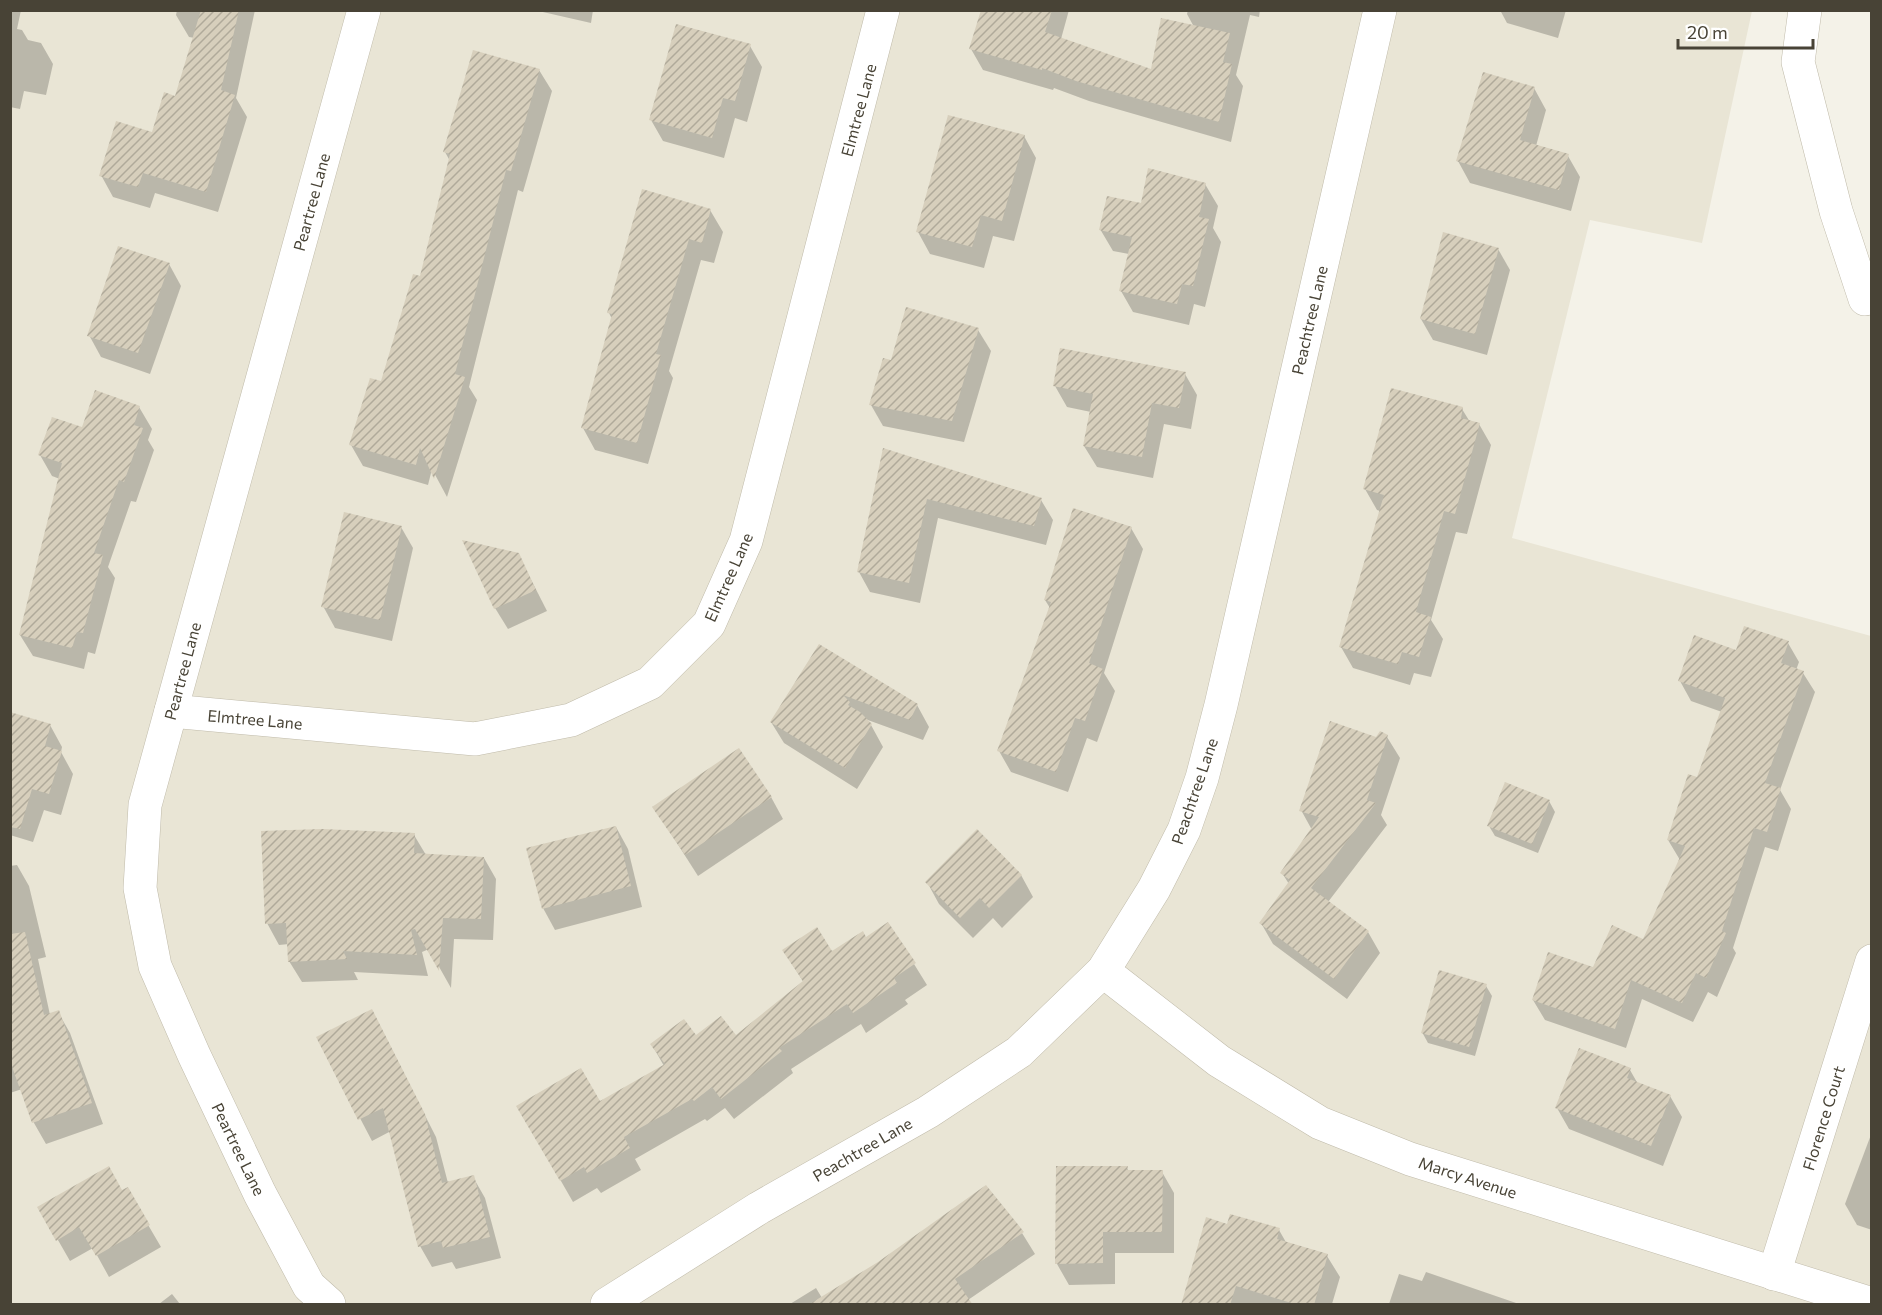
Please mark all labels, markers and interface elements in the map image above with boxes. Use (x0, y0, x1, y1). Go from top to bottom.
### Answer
scale bar (1678, 12, 1813, 50)
text: 20 m (1687, 21, 1728, 43)
street label: Elmtree Lane (836, 62, 880, 158)
street label: Peartree Lane (289, 151, 333, 253)
street label: Peachtree Lane (1287, 264, 1331, 376)
street label: Elmtree Lane (700, 530, 756, 624)
street label: Peartree Lane (160, 620, 204, 722)
street label: Elmtree Lane (207, 705, 303, 733)
street label: Peachtree Lane (1167, 735, 1221, 847)
street label: Florence Court (1798, 1063, 1848, 1173)
street label: Peartree Lane (208, 1100, 270, 1198)
street label: Peachtree Lane (809, 1113, 915, 1185)
street label: Marcy Avenue (1416, 1152, 1520, 1202)

